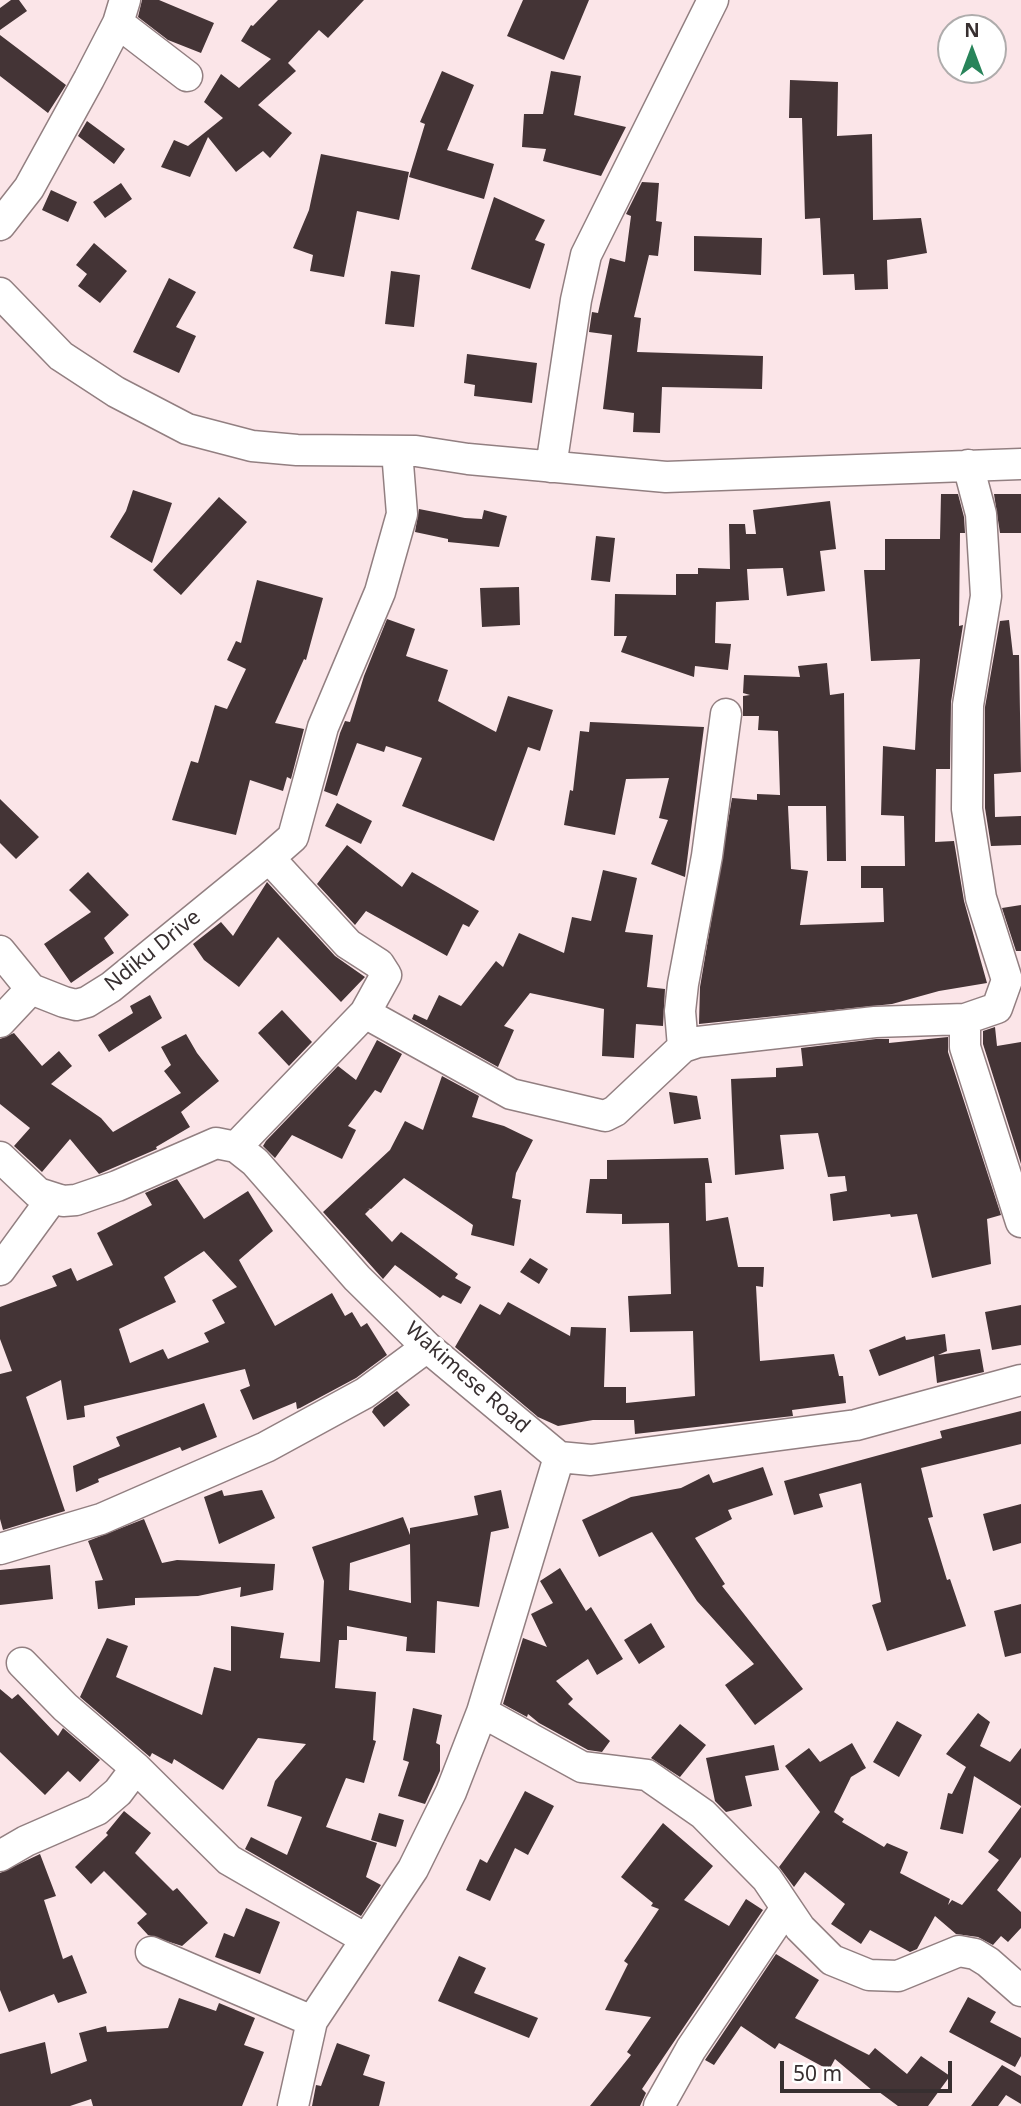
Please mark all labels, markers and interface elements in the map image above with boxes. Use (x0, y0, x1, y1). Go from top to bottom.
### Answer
north arrow (937, 14, 1007, 84)
text: N (964, 17, 980, 43)
street label: Ndiku Drive (100, 905, 206, 997)
street label: Wakimese Road (400, 1317, 534, 1439)
scale bar (783, 2046, 954, 2090)
text: 50 m (793, 2059, 842, 2087)

